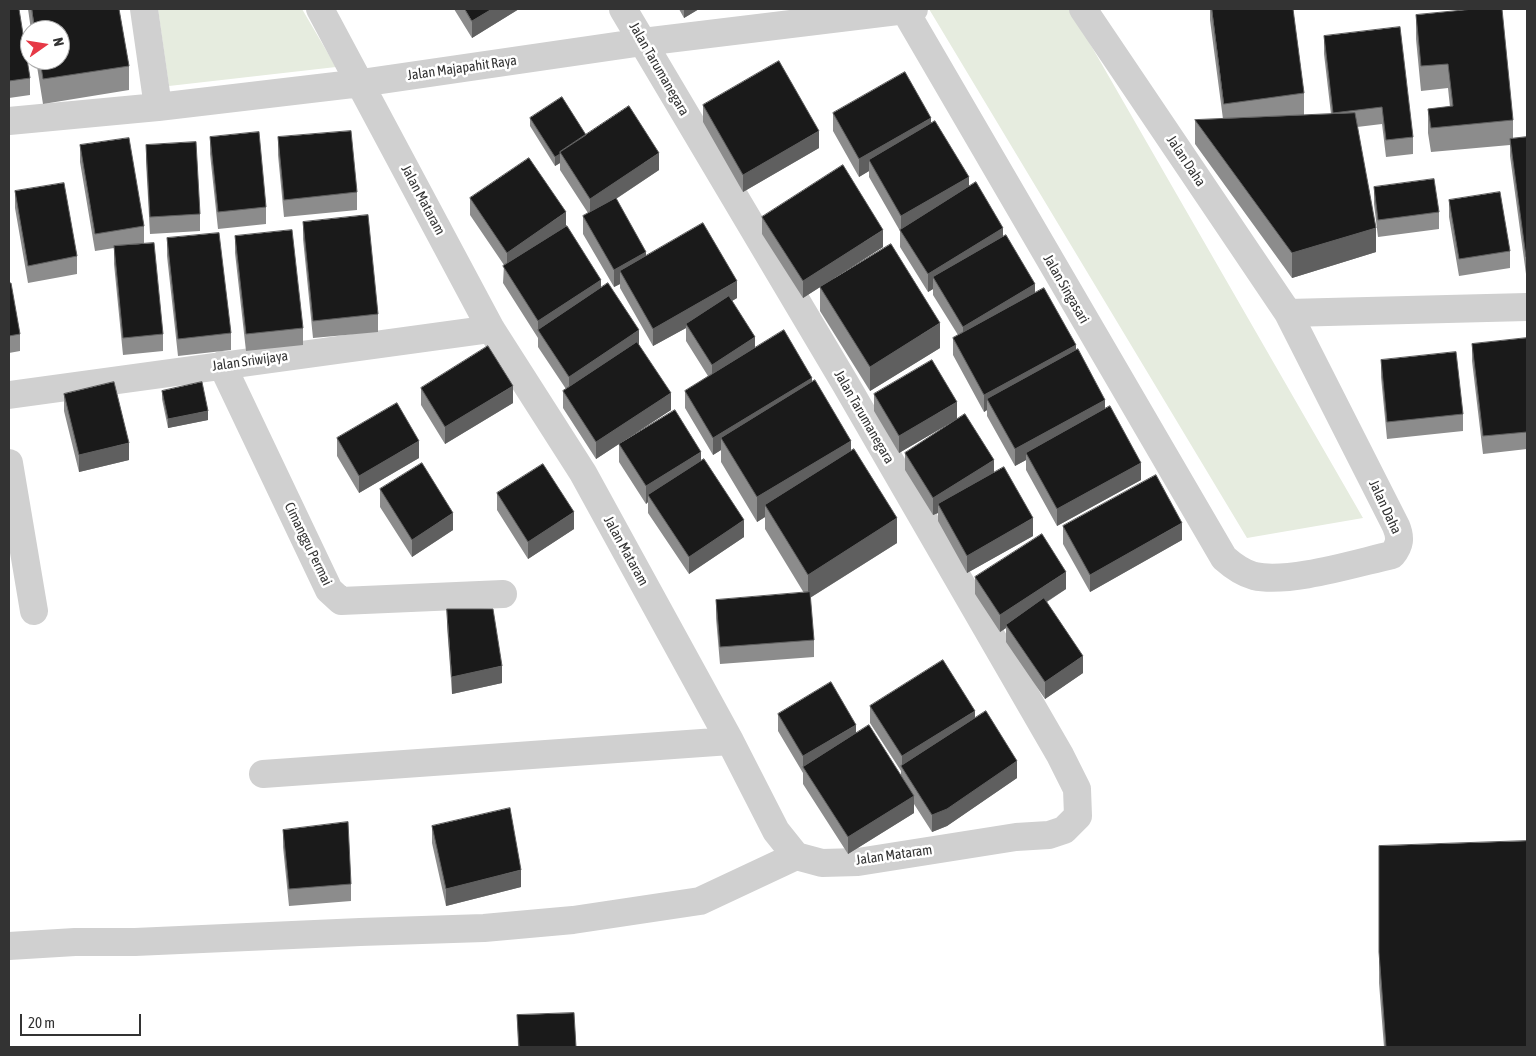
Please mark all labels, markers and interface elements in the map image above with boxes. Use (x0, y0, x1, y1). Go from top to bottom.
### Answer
street label: Jalan Tarumanegara (626, 19, 692, 119)
north arrow (20, 20, 70, 70)
text: N (50, 36, 67, 48)
street label: Jalan Majapahit Raya (406, 52, 518, 84)
street label: Jalan Daha (1163, 132, 1209, 190)
street label: Jalan Mataram (398, 162, 448, 238)
street label: Jalan Singasari (1040, 252, 1092, 326)
street label: Jalan Sriwijaya (211, 347, 289, 375)
street label: Jalan Tarumanegara (831, 367, 897, 467)
street label: Jalan Daha (1365, 477, 1405, 537)
street label: Cimanggu Permai (281, 500, 335, 588)
street label: Jalan Mataram (600, 513, 652, 589)
street label: Jalan Mataram (855, 841, 933, 869)
scale bar (22, 1004, 144, 1036)
text: 20 m (28, 1014, 55, 1031)

